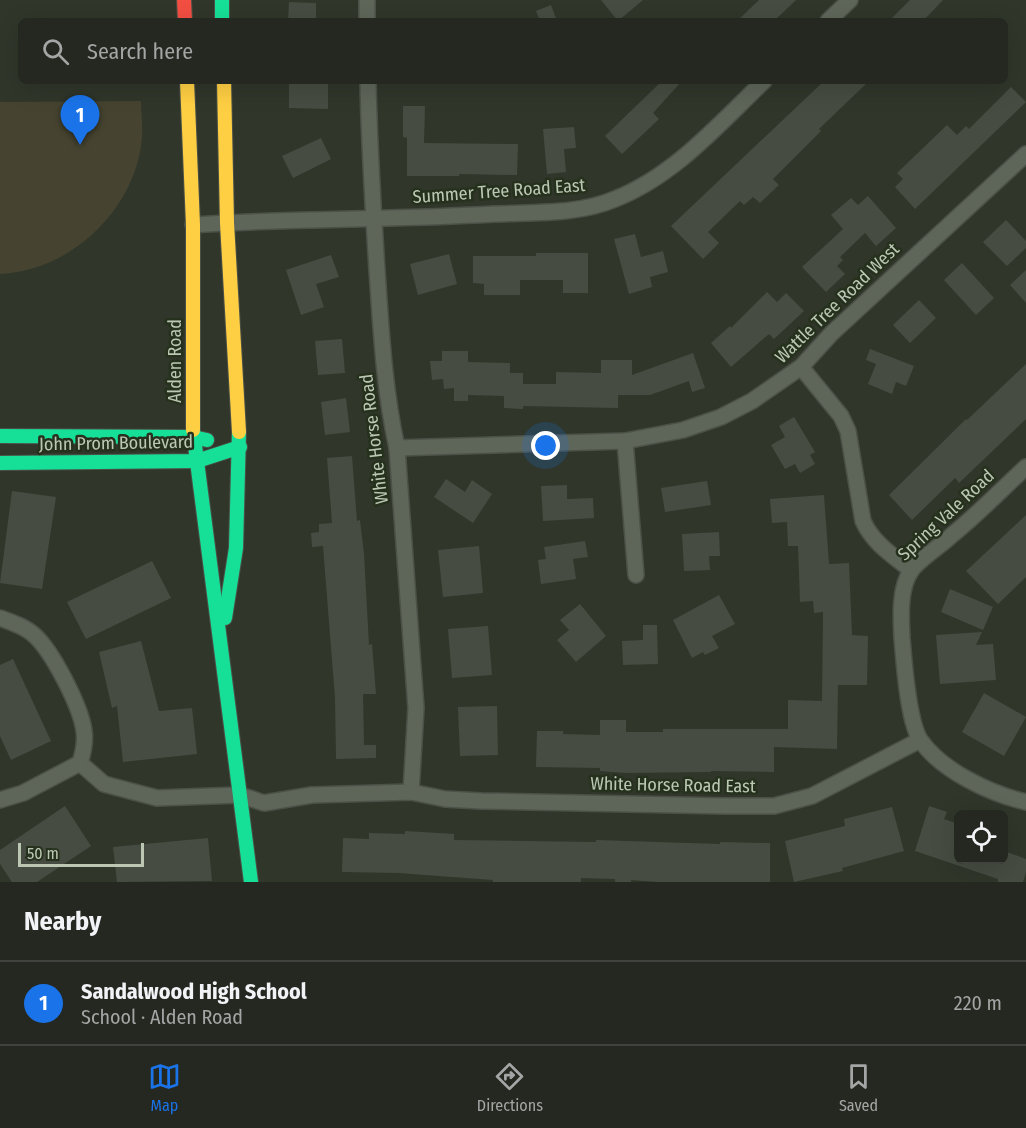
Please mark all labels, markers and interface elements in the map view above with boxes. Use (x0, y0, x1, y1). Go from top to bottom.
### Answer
search box (18, 18, 1008, 84)
icon: search (39, 35, 72, 68)
text: Search here (87, 38, 193, 65)
pin: 1 (60, 96, 100, 145)
street label: Summer Tree Road East (412, 174, 586, 208)
street label: Wattle Tree Road West (770, 238, 904, 368)
street label: Alden Road (164, 319, 186, 403)
street label: White Horse Road (355, 373, 393, 505)
street label: John Prom Boulevard (39, 431, 193, 455)
your location (531, 431, 560, 460)
street label: Spring Vale Road (893, 465, 999, 565)
street label: White Horse Road East (590, 773, 756, 797)
map controls (954, 810, 1008, 864)
button: locate (954, 810, 1008, 864)
scale bar (18, 840, 144, 868)
text: 50 m (27, 844, 59, 863)
text: Nearby (24, 906, 101, 937)
text: Sandalwood High School (81, 978, 307, 1005)
text: 1 (39, 991, 48, 1015)
text: 220 m (954, 991, 1002, 1015)
text: School · Alden Road (81, 1005, 243, 1029)
tab: Map (148, 1060, 181, 1115)
tab: Directions (477, 1060, 543, 1115)
tab: Saved (839, 1060, 878, 1115)

